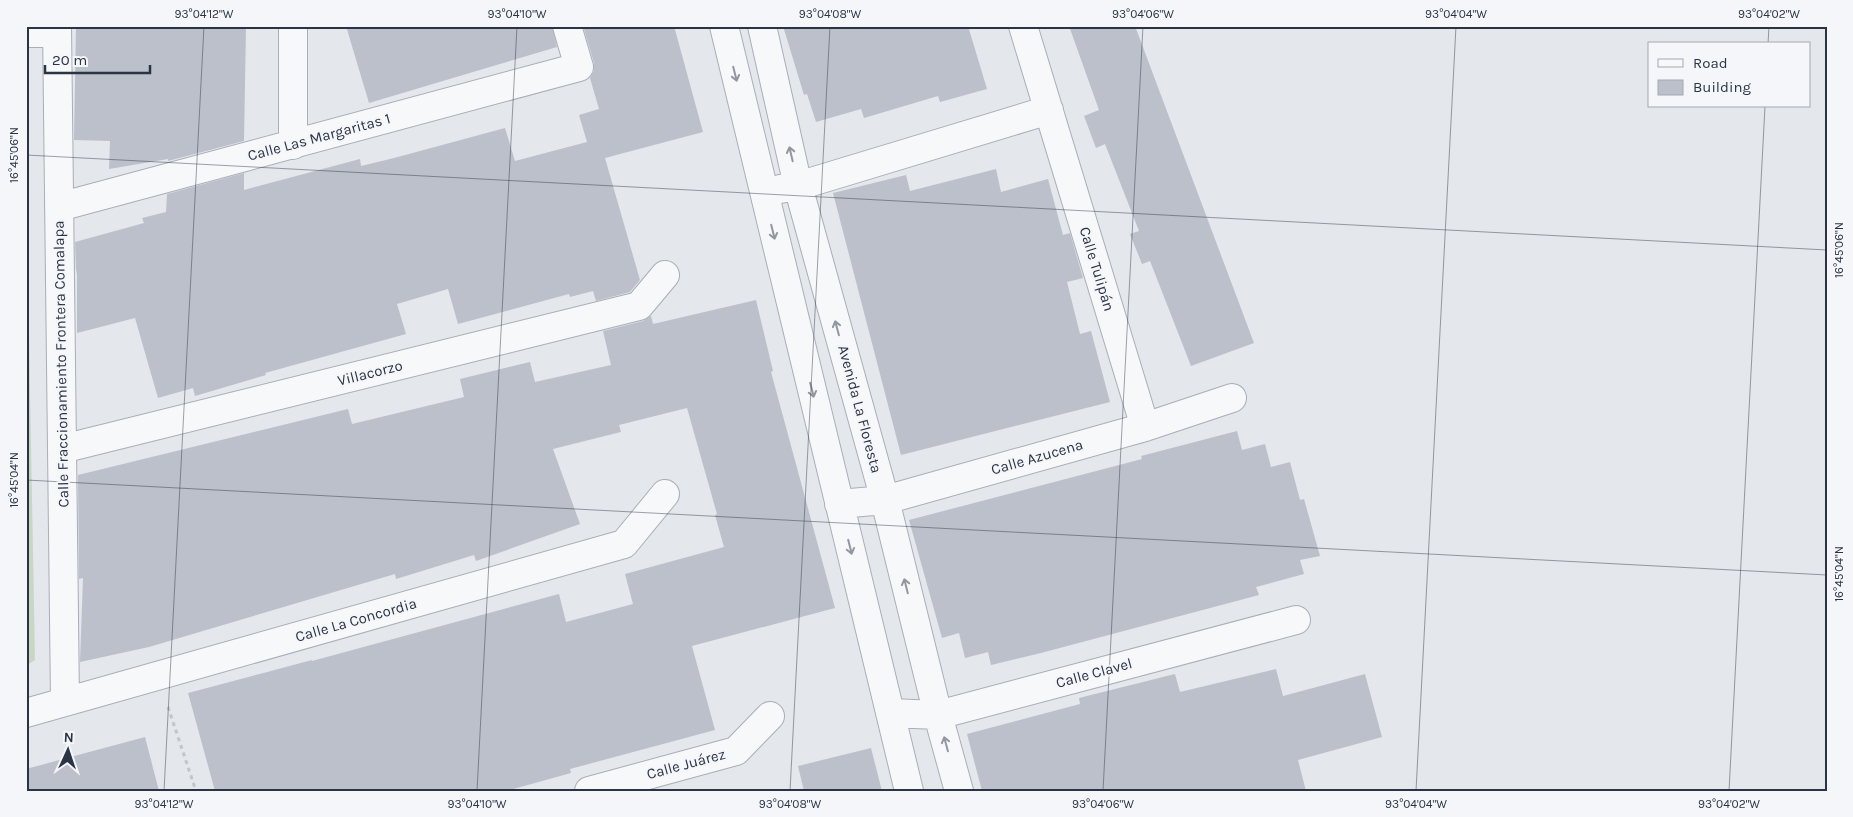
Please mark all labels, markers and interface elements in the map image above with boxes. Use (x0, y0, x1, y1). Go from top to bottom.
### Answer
text: 93°04'12"W (175, 7, 234, 21)
text: 93°04'10"W (487, 7, 547, 21)
text: 93°04'08"W (799, 7, 861, 21)
text: 93°04'06"W (1112, 7, 1174, 21)
text: 93°04'04"W (1425, 7, 1487, 21)
text: 93°04'02"W (1738, 7, 1800, 21)
scale bar (45, 42, 150, 74)
legend (1648, 42, 1810, 108)
text: 20 m (52, 51, 87, 69)
text: Road (1693, 54, 1728, 72)
one-way arrow (731, 65, 740, 81)
text: Building (1693, 78, 1751, 96)
street label: Calle Las Margaritas 1 (246, 109, 392, 165)
text: 16°45'06"N (7, 127, 21, 183)
one-way arrow (786, 146, 795, 162)
street label: Calle Fraccionamiento Frontera Comalapa (49, 220, 73, 508)
text: 16°45'06"N (1832, 222, 1846, 278)
one-way arrow (769, 223, 778, 239)
street label: Calle Tulipán (1076, 225, 1118, 313)
one-way arrow (832, 320, 842, 336)
street label: Avenida La Floresta (834, 343, 886, 475)
street label: Villacorzo (336, 356, 404, 390)
one-way arrow (808, 381, 817, 397)
street label: Calle Azucena (989, 435, 1085, 479)
text: 16°45'04"N (7, 452, 21, 508)
one-way arrow (846, 539, 855, 555)
text: 16°45'04"N (1832, 546, 1846, 602)
one-way arrow (901, 579, 910, 595)
street label: Calle La Concordia (293, 594, 419, 646)
street label: Calle Clavel (1054, 654, 1134, 692)
north arrow (42, 724, 92, 774)
text: N (63, 729, 74, 746)
one-way arrow (940, 736, 950, 752)
street label: Calle Juárez (645, 745, 727, 783)
text: 93°04'12"W (135, 797, 194, 811)
text: 93°04'10"W (447, 797, 507, 811)
text: 93°04'08"W (759, 797, 821, 811)
text: 93°04'06"W (1072, 797, 1134, 811)
text: 93°04'04"W (1385, 797, 1447, 811)
text: 93°04'02"W (1698, 797, 1760, 811)

